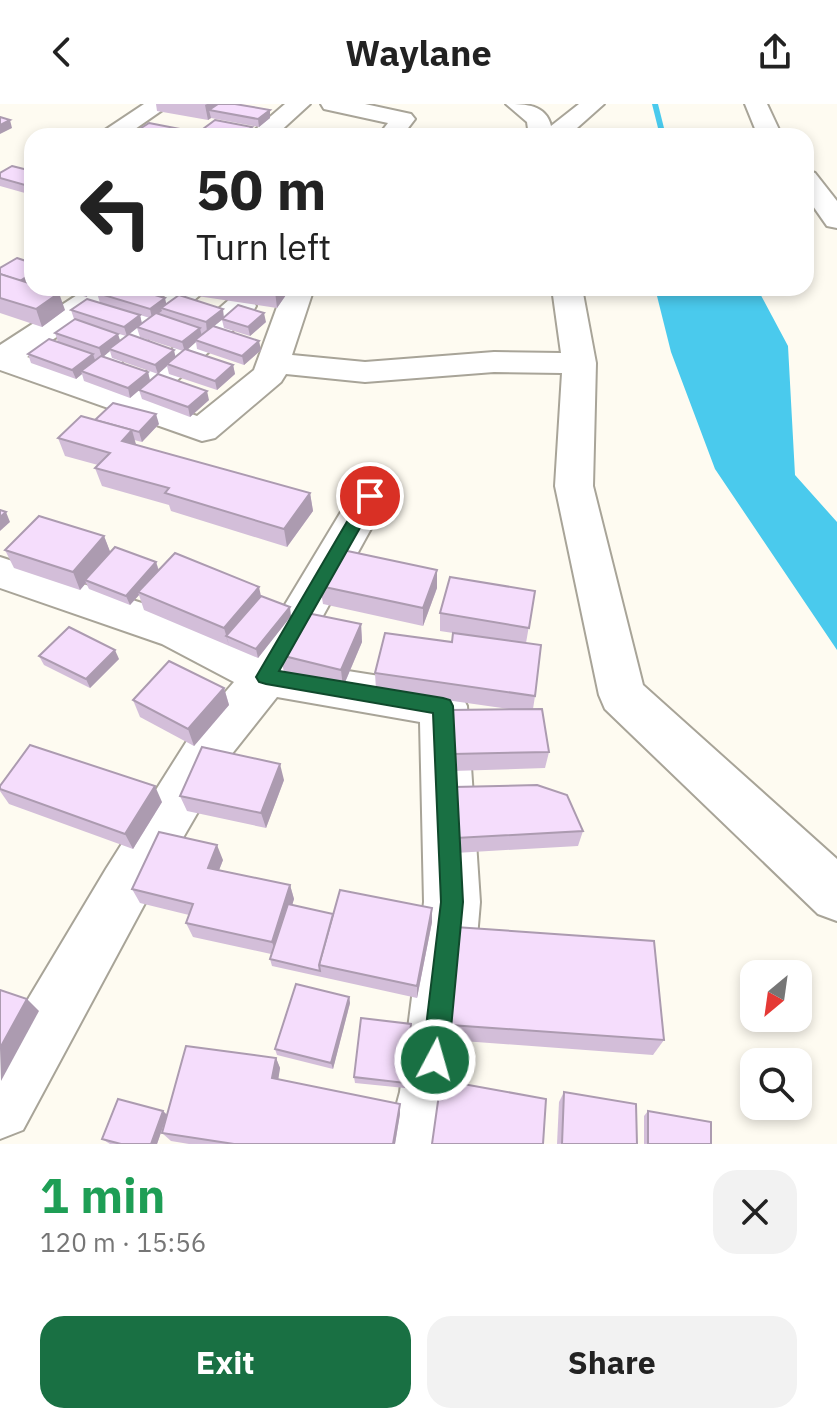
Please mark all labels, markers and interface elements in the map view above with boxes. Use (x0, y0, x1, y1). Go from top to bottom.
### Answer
text: Waylane (345, 29, 492, 76)
icon: back (40, 30, 84, 74)
icon: share (753, 30, 797, 74)
text: 50 m (196, 153, 326, 225)
icon: left (64, 160, 168, 264)
text: Turn left (196, 223, 331, 270)
pin (336, 462, 404, 530)
icon: arrive (348, 474, 392, 518)
north arrow (740, 960, 812, 1032)
map controls (740, 960, 812, 1120)
position arrow (393, 1018, 477, 1102)
button: search (740, 1048, 812, 1120)
text: 1 min (40, 1164, 165, 1226)
button: close (713, 1170, 797, 1254)
text: 120 m · 15:56 (40, 1225, 206, 1259)
button: Exit (40, 1316, 411, 1408)
button: Share (427, 1316, 797, 1408)

